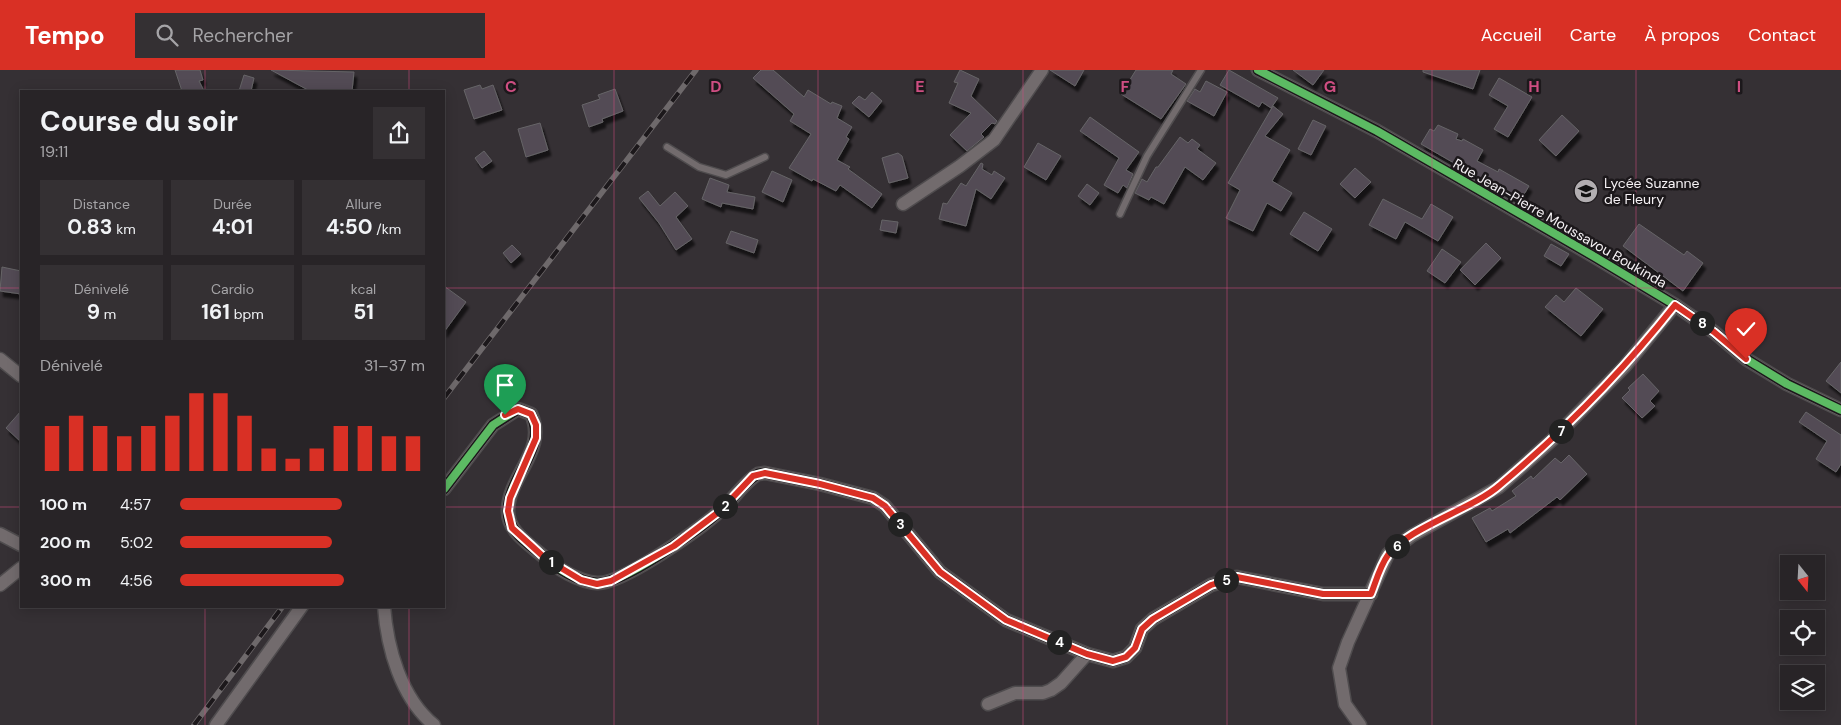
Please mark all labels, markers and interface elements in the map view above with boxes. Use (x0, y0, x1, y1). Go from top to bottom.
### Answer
search box (135, 13, 485, 58)
text: Tempo (25, 20, 105, 51)
icon: search (153, 21, 181, 49)
text: Rechercher (193, 23, 293, 48)
text: Accueil (1481, 23, 1542, 47)
text: Carte (1570, 23, 1616, 47)
text: À propos (1644, 23, 1720, 47)
text: Contact (1748, 23, 1816, 47)
text: C (505, 76, 517, 97)
text: D (710, 76, 722, 97)
text: E (915, 76, 925, 97)
text: F (1121, 76, 1130, 97)
text: G (1324, 76, 1336, 97)
text: H (1528, 76, 1540, 97)
text: I (1737, 76, 1741, 97)
text: Course du soir (40, 103, 238, 140)
button: share (373, 107, 425, 159)
text: 19:11 (40, 141, 68, 162)
street label: Rue Jean-Pierre Moussavou Boukinda (1450, 154, 1670, 292)
place label: Lycée Suzanne de Fleury (1604, 174, 1700, 208)
school or university icon: Lycée Suzanne de Fleury (1573, 178, 1599, 204)
text: Distance (73, 195, 130, 213)
text: Durée (213, 195, 252, 213)
text: Allure (345, 195, 382, 213)
text: 0.83 (67, 213, 112, 241)
text: 4:01 (212, 213, 253, 241)
text: 4:50 (326, 213, 373, 241)
text: km (112, 220, 136, 238)
text: /km (373, 220, 401, 238)
text: Dénivelé (74, 280, 129, 298)
text: Cardio (211, 280, 254, 298)
text: kcal (351, 280, 376, 298)
text: 9 (87, 298, 100, 326)
text: 161 (201, 298, 230, 326)
text: 51 (353, 298, 374, 326)
text: m (100, 305, 116, 323)
text: bpm (230, 305, 264, 323)
pin (1725, 308, 1767, 359)
pin: 8 (1690, 310, 1714, 336)
text: 8 (1698, 314, 1707, 332)
icon: check (1732, 315, 1760, 343)
text: Dénivelé (40, 355, 103, 376)
text: 31–37 m (364, 355, 425, 376)
pin (484, 364, 526, 415)
icon: arrive (491, 371, 519, 399)
pin: 7 (1548, 418, 1574, 444)
text: 7 (1558, 422, 1565, 440)
text: 100 m (40, 494, 87, 515)
text: 4:57 (120, 494, 151, 515)
pin: 2 (712, 494, 738, 518)
text: 2 (721, 497, 730, 515)
pin: 3 (888, 512, 912, 536)
text: 3 (896, 515, 905, 533)
text: 200 m (40, 532, 91, 553)
text: 5:02 (120, 532, 153, 553)
pin: 6 (1384, 534, 1410, 558)
text: 6 (1393, 537, 1402, 555)
pin: 1 (538, 550, 564, 574)
text: 1 (549, 553, 554, 571)
north arrow (1780, 555, 1825, 600)
map controls (1780, 555, 1825, 710)
pin: 5 (1214, 568, 1238, 592)
text: 300 m (40, 570, 91, 591)
text: 4:56 (120, 570, 153, 591)
text: 5 (1222, 571, 1231, 589)
button: locate (1780, 610, 1825, 655)
pin: 4 (1046, 630, 1072, 654)
text: 4 (1055, 633, 1064, 651)
button: layers (1780, 665, 1825, 710)

